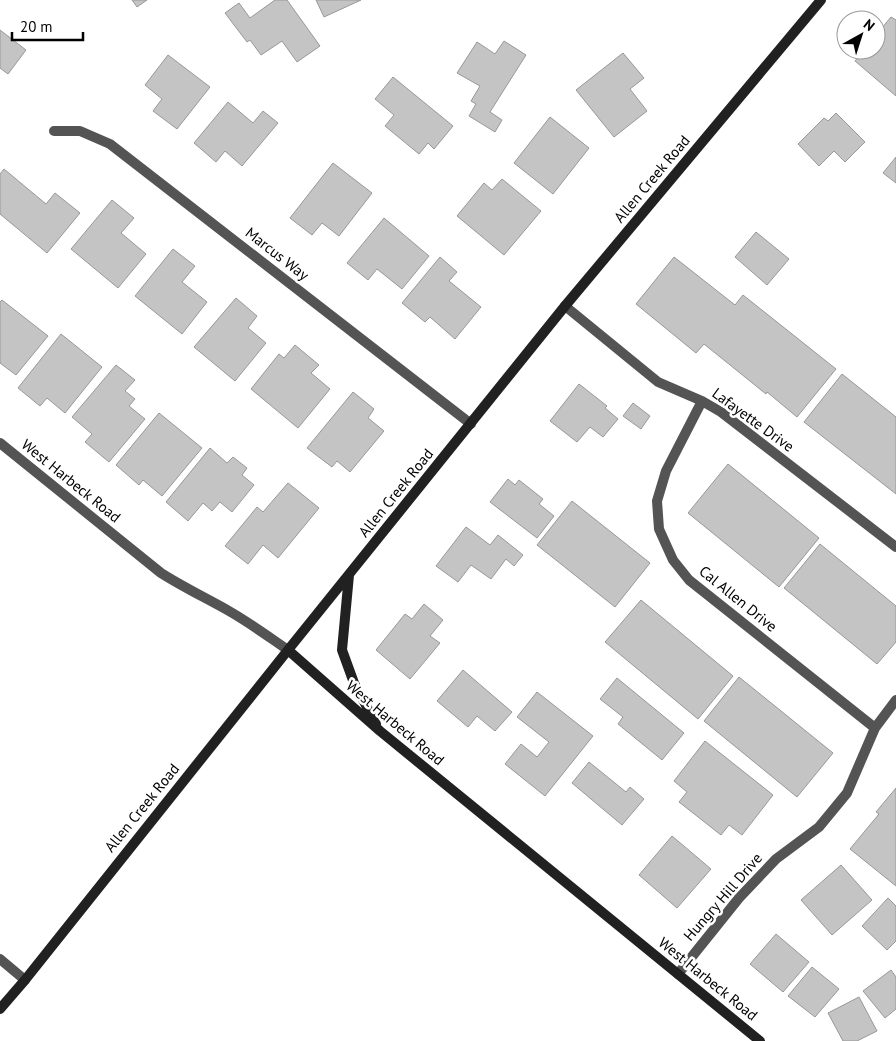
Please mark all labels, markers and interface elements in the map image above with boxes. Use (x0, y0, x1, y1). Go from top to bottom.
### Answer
scale bar (12, 10, 84, 42)
north arrow (836, 10, 886, 60)
text: N (860, 15, 878, 35)
text: 20 m (20, 17, 53, 36)
street label: Allen Creek Road (610, 131, 694, 226)
street label: Marcus Way (242, 223, 313, 284)
street label: Lafayette Drive (709, 383, 798, 456)
street label: West Harbeck Road (18, 435, 125, 526)
street label: Allen Creek Road (354, 445, 437, 541)
street label: Cal Allen Drive (696, 561, 781, 636)
street label: West Harbeck Road (342, 676, 448, 769)
street label: Allen Creek Road (100, 760, 183, 856)
street label: Hungry Hill Drive (679, 849, 766, 945)
street label: West Harbeck Road (655, 933, 762, 1024)

